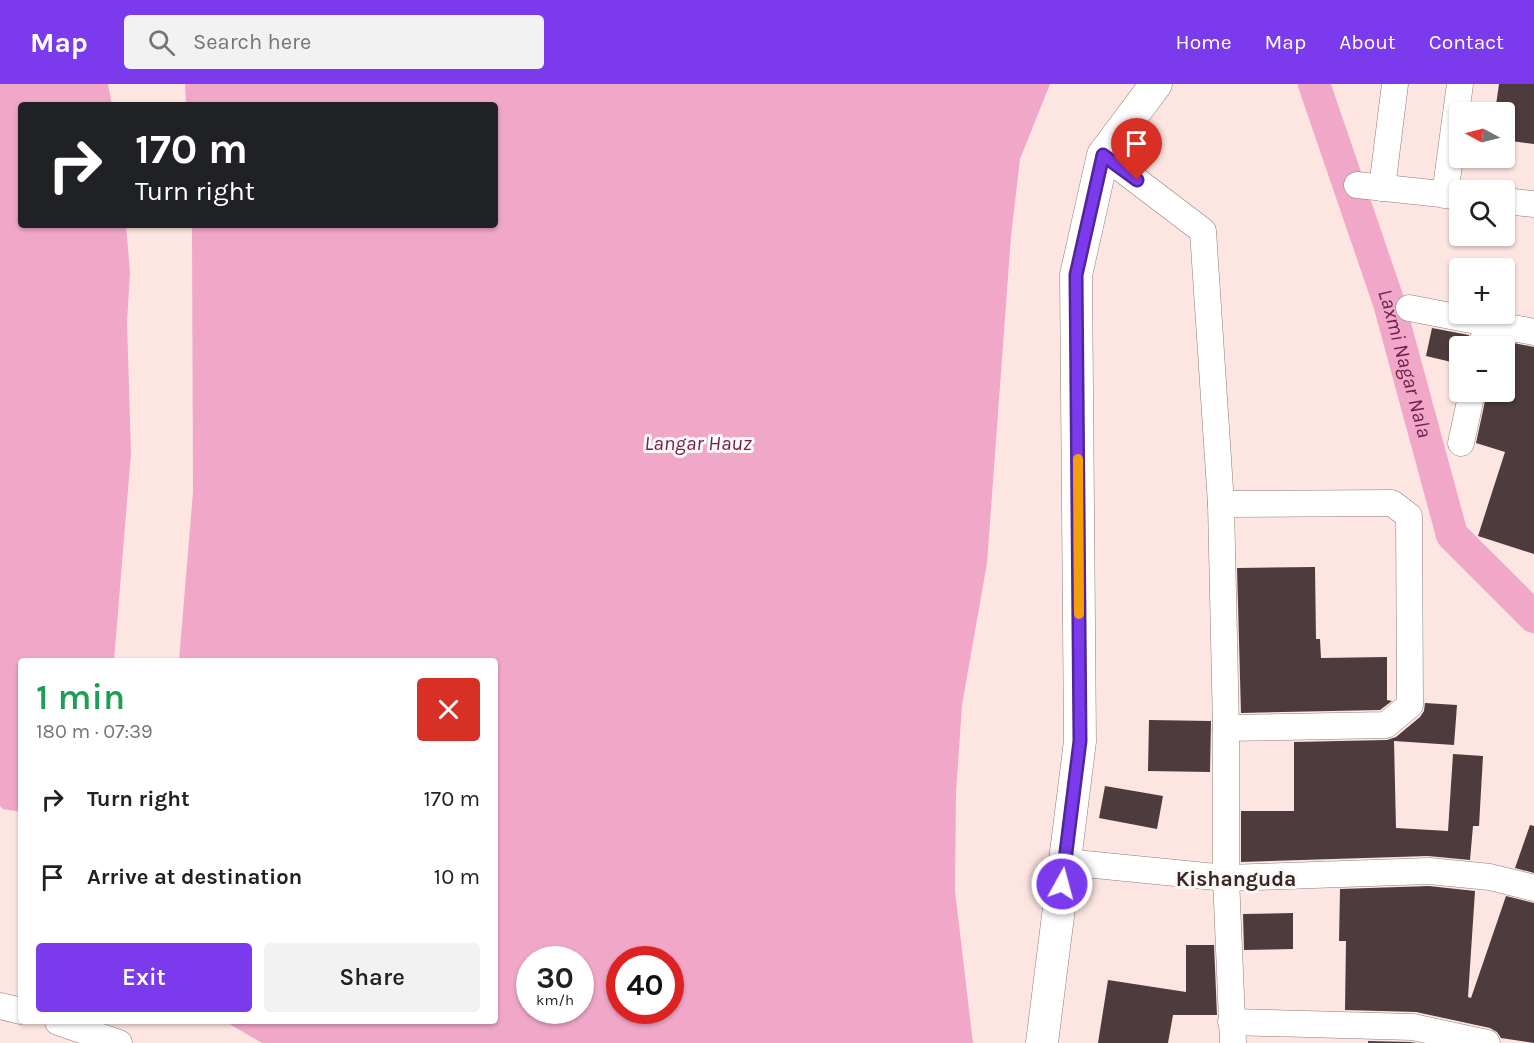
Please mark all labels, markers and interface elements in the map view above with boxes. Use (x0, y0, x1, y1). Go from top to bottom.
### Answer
search box (124, 15, 544, 69)
text: Map (30, 26, 88, 59)
icon: search (145, 26, 178, 59)
text: Search here (193, 29, 311, 55)
text: Home (1176, 30, 1232, 54)
text: Map (1265, 30, 1306, 54)
text: About (1339, 30, 1396, 54)
text: Contact (1429, 30, 1504, 54)
north arrow (1449, 102, 1515, 168)
map controls (1449, 102, 1515, 402)
pin (1111, 118, 1162, 180)
text: 170 m (135, 124, 248, 174)
icon: right (36, 126, 114, 204)
icon: arrive (1120, 127, 1153, 160)
text: Turn right (135, 175, 255, 207)
button: search (1449, 180, 1515, 246)
button: + (1449, 258, 1515, 324)
water label: Laxmi Nagar Nala (1373, 286, 1437, 440)
button: − (1449, 336, 1515, 402)
water label: Langar Hauz (644, 431, 752, 455)
text: 1 min (36, 676, 125, 718)
button: close (417, 678, 480, 741)
text: 180 m · 07:39 (36, 720, 153, 743)
icon: right (36, 783, 69, 816)
text: Turn right (87, 786, 190, 812)
text: 170 m (424, 786, 480, 812)
position arrow (1030, 852, 1094, 916)
icon: arrive (36, 861, 69, 894)
text: Arrive at destination (87, 864, 302, 890)
text: 10 m (434, 864, 480, 890)
district label: Kishanguda (1176, 867, 1296, 891)
button: Exit (36, 943, 252, 1012)
button: Share (264, 943, 480, 1012)
speed limit sign: 40 (606, 946, 684, 1024)
text: 30 (536, 960, 574, 996)
text: km/h (536, 991, 574, 1009)

